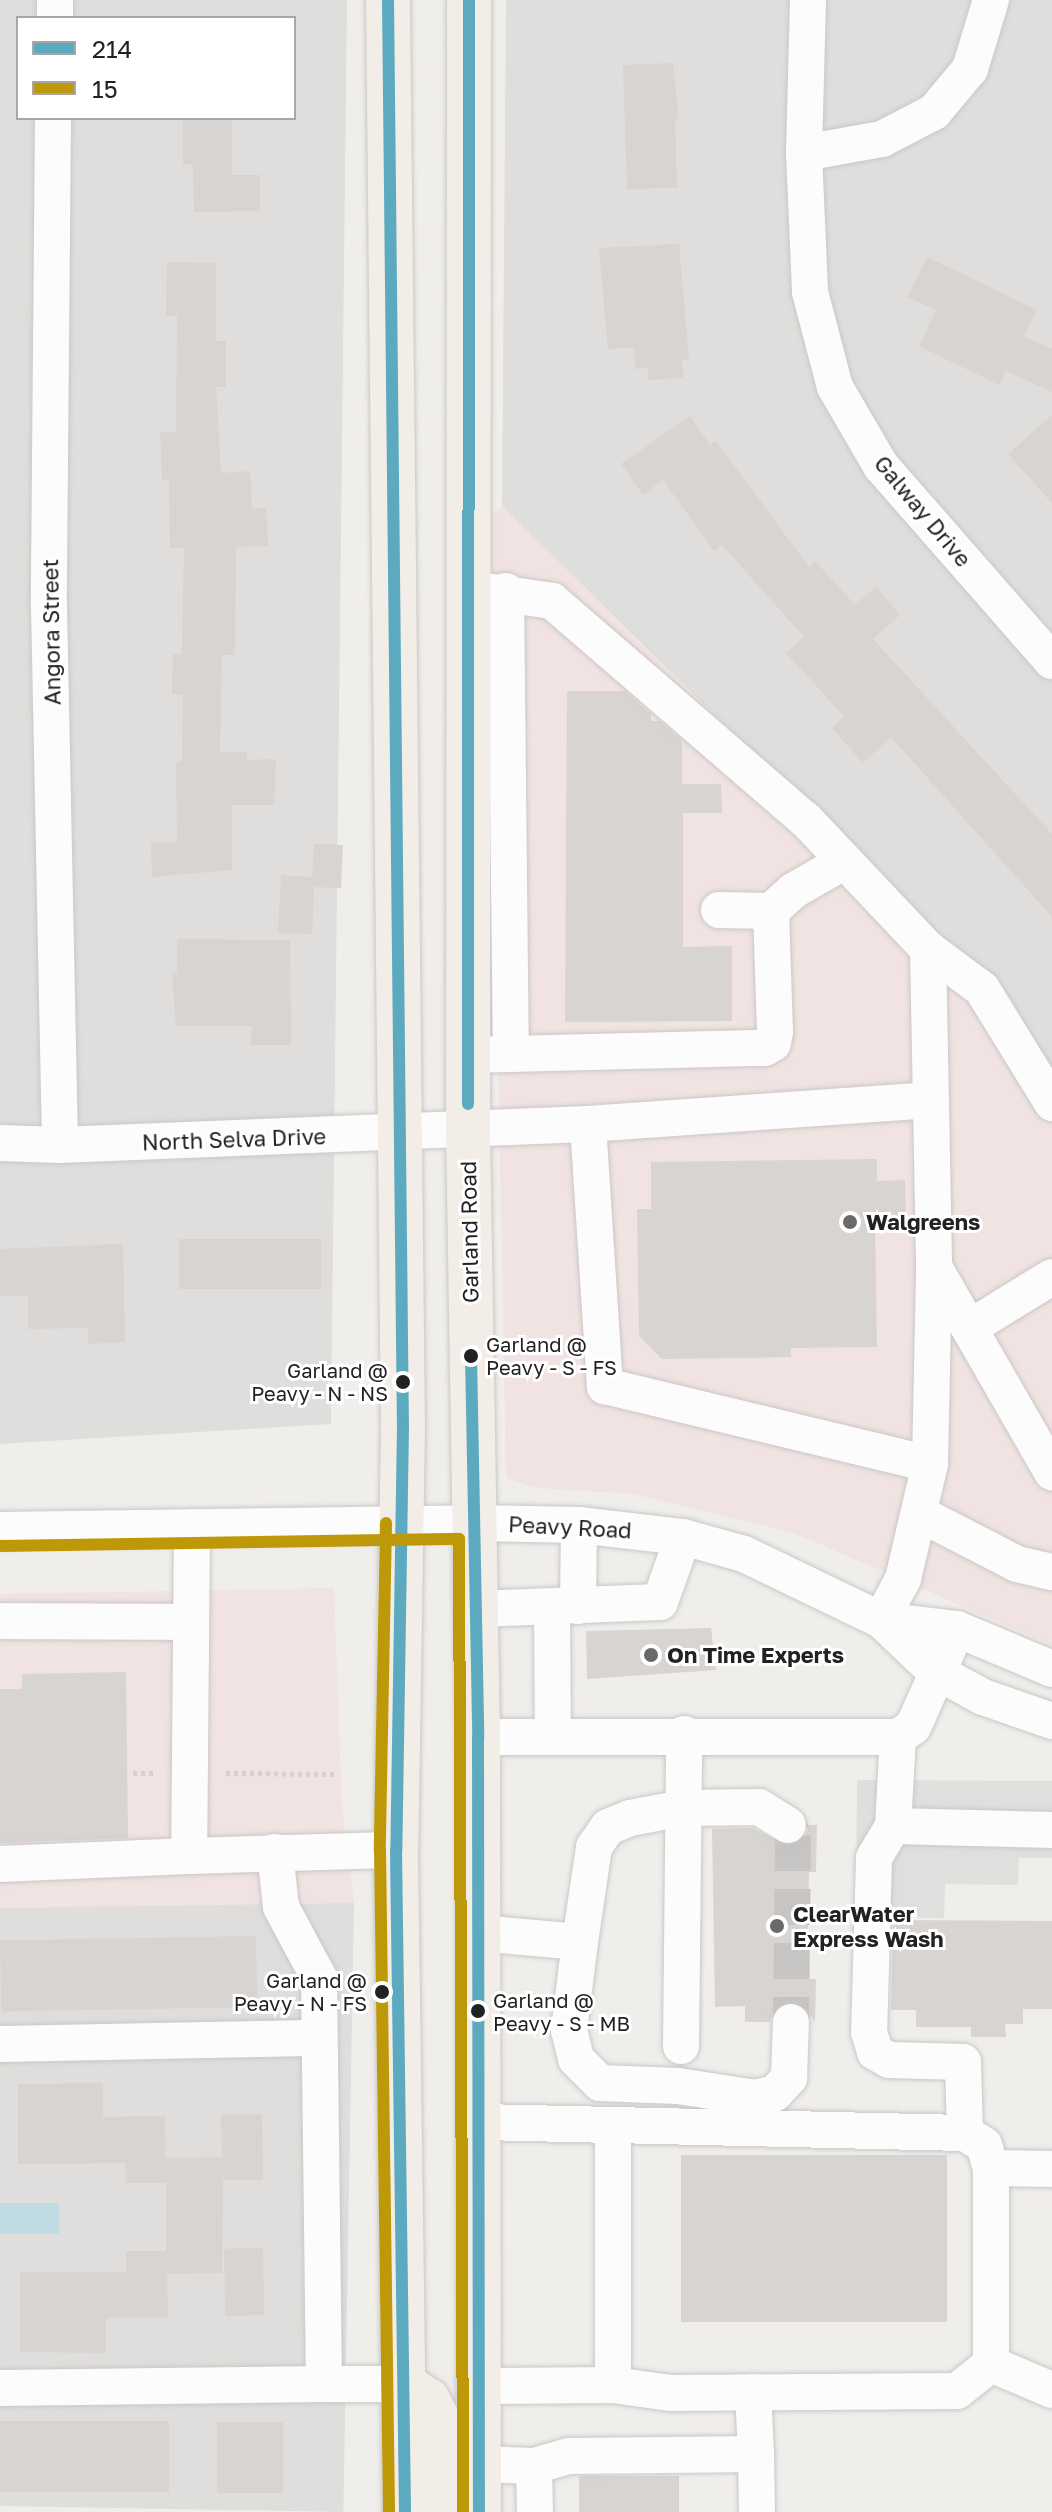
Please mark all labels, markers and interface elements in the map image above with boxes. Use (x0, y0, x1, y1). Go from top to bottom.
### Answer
legend (16, 16, 296, 120)
text: 214 (92, 34, 132, 63)
text: 15 (92, 74, 118, 103)
street label: Galway Drive (869, 450, 977, 572)
street label: Angora Street (37, 559, 65, 705)
street label: North Selva Drive (141, 1123, 327, 1155)
street label: Garland Road (455, 1161, 483, 1303)
place label: Walgreens (866, 1209, 980, 1235)
marker: Walgreens (841, 1213, 859, 1231)
place label: Garland @ Peavy - S - FS (486, 1332, 617, 1379)
marker: Garland @ Peavy - S - FS (463, 1348, 479, 1364)
place label: Garland @ Peavy - N - NS (251, 1358, 388, 1405)
marker: Garland @ Peavy - N - NS (395, 1374, 411, 1390)
street label: Peavy Road (508, 1511, 632, 1543)
place label: On Time Experts (667, 1642, 844, 1668)
marker: On Time Experts (642, 1646, 660, 1664)
place label: ClearWater Express Wash (793, 1900, 944, 1952)
marker: ClearWater Express Wash (768, 1917, 786, 1935)
place label: Garland @ Peavy - N - FS (234, 1968, 367, 2015)
marker: Garland @ Peavy - N - FS (374, 1984, 390, 2000)
place label: Garland @ Peavy - S - MB (493, 1988, 630, 2035)
marker: Garland @ Peavy - S - MB (470, 2003, 486, 2019)

